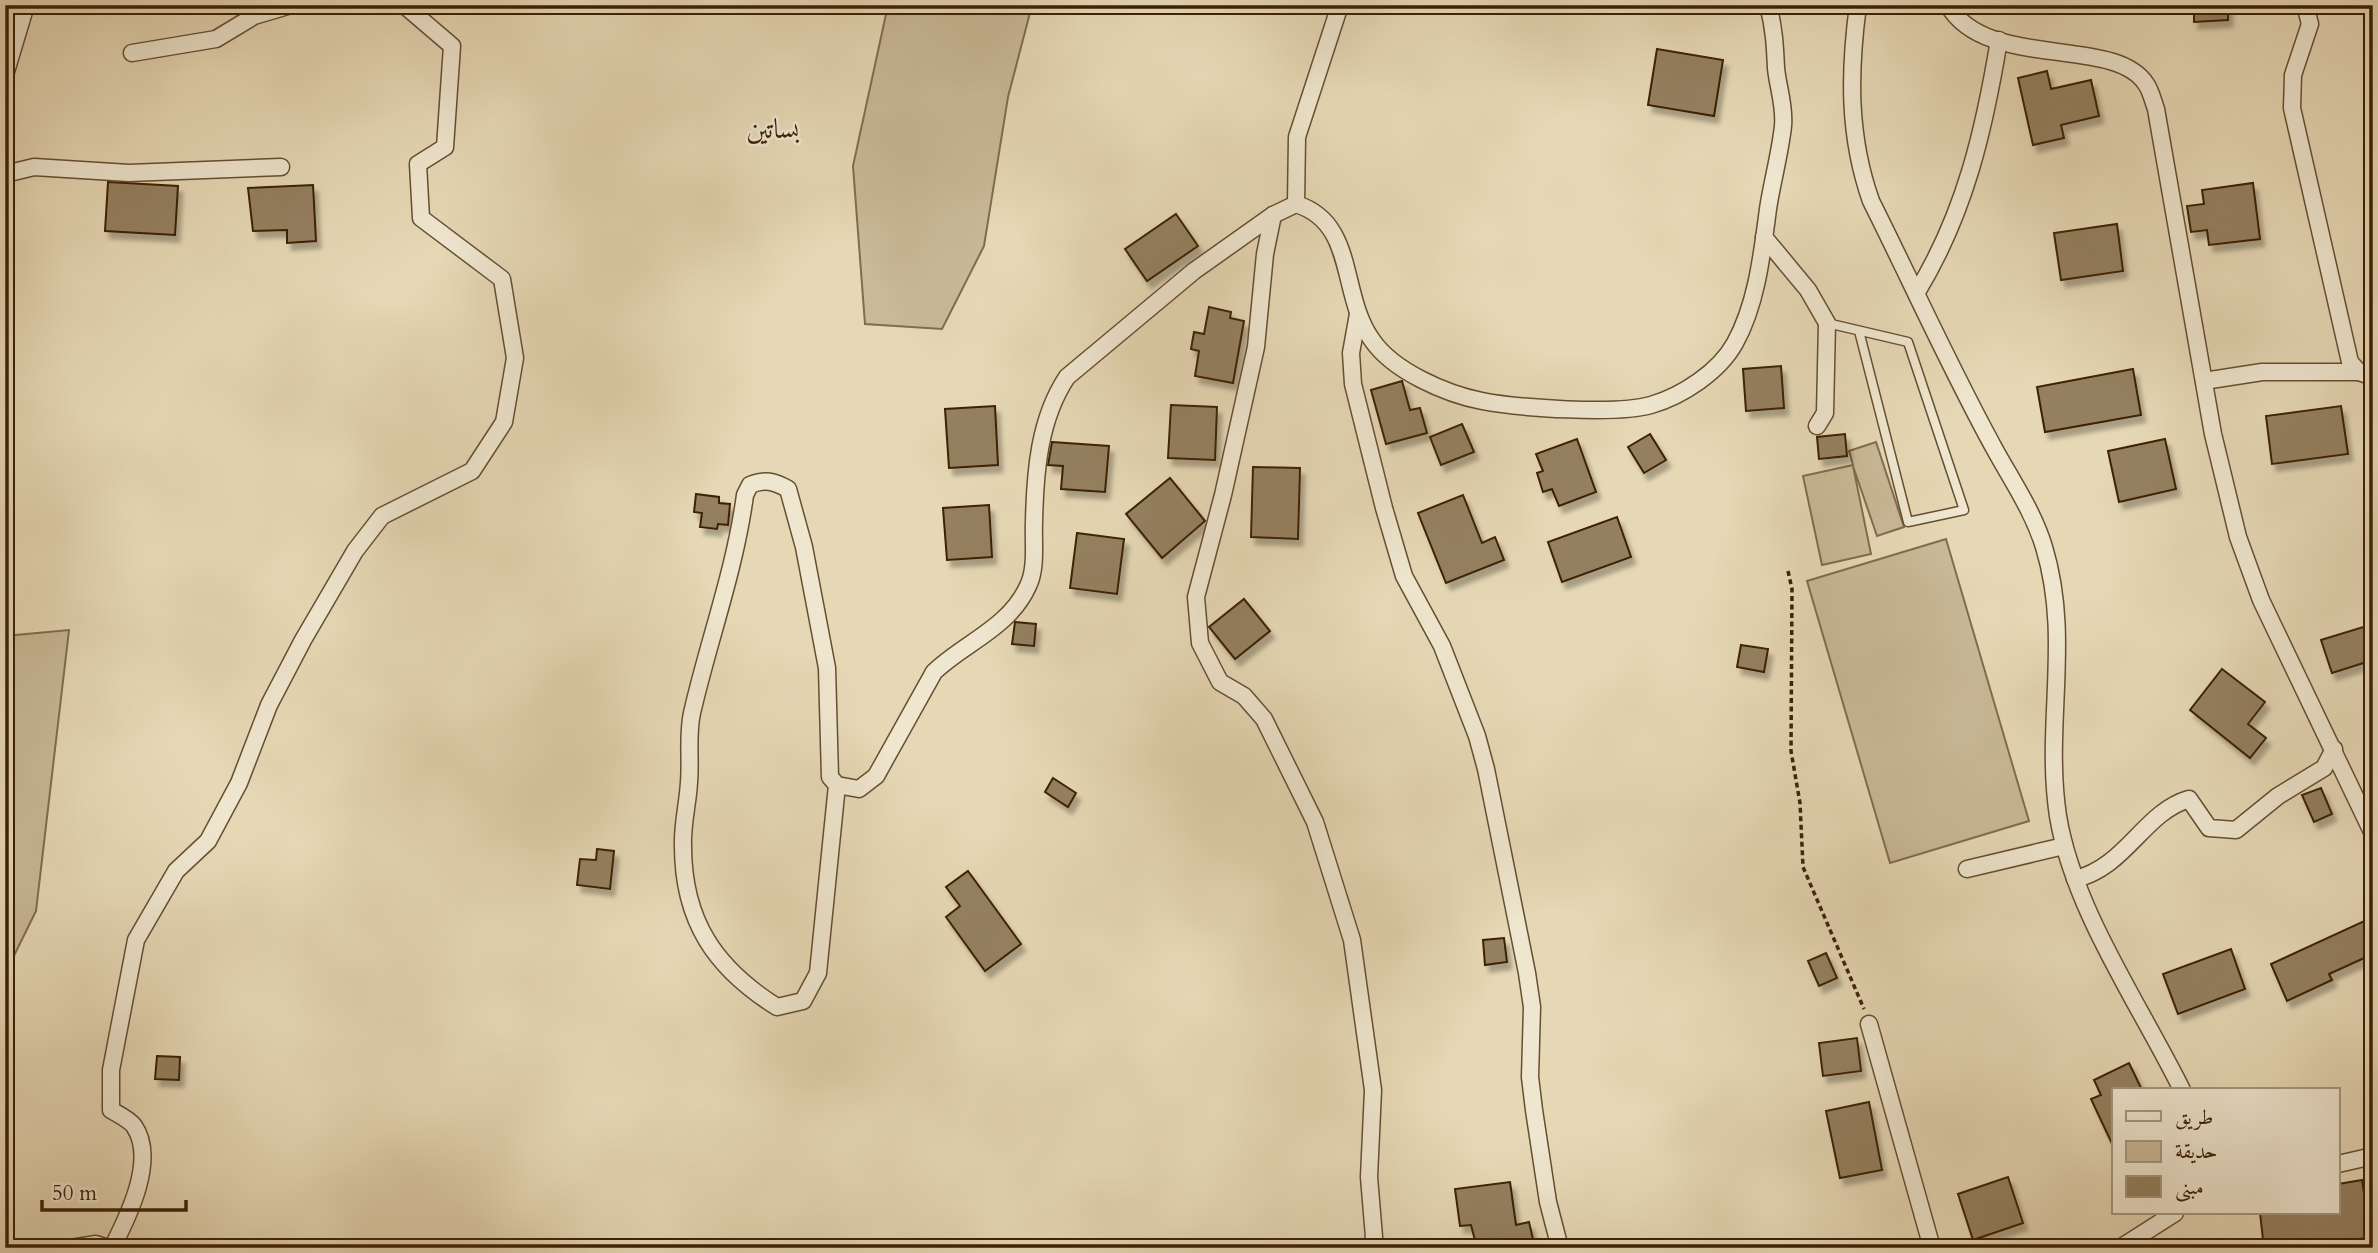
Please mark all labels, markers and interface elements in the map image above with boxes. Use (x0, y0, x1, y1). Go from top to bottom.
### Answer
district label: بساتين (747, 110, 799, 148)
legend (2112, 1088, 2340, 1214)
text: طريق (2175, 1103, 2213, 1132)
text: حديقة (2175, 1137, 2218, 1166)
scale bar (42, 1169, 186, 1213)
text: مبنى (2175, 1173, 2204, 1202)
text: 50 m (52, 1179, 97, 1208)

